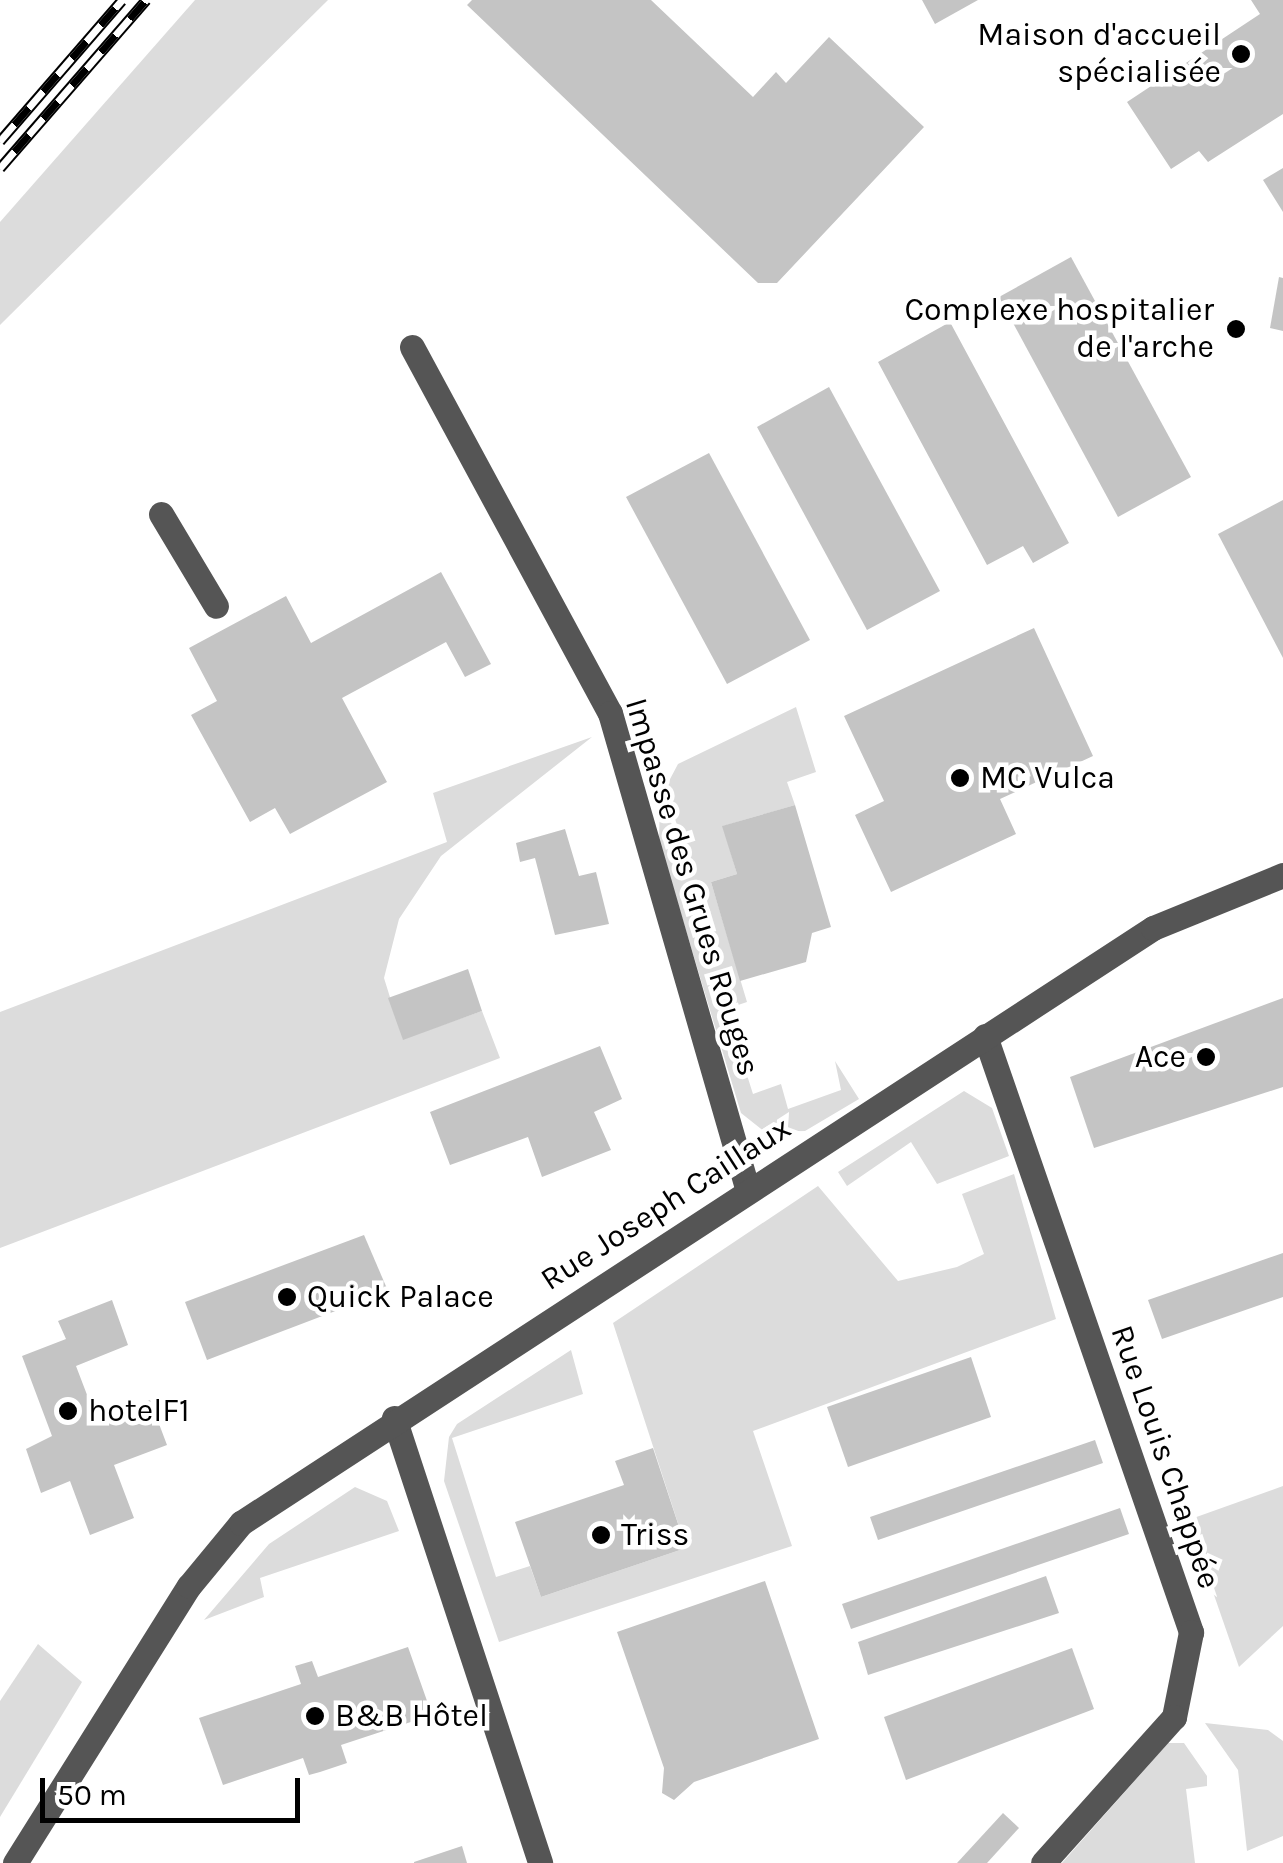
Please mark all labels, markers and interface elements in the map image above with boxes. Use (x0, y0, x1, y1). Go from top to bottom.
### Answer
place label: Maison d'accueil spécialisée (977, 17, 1221, 92)
marker: Maison d'accueil spécialisée (1230, 43, 1252, 65)
place label: Complexe hospitalier de l'arche (904, 292, 1214, 367)
marker: Complexe hospitalier de l'arche (1223, 316, 1249, 342)
street label: Impasse des Grues Rouges (616, 694, 768, 1080)
place label: MC Vulca (980, 759, 1115, 797)
marker: MC Vulca (949, 767, 971, 789)
place label: Ace (1135, 1038, 1186, 1076)
marker: Ace (1195, 1046, 1217, 1068)
street label: Rue Joseph Caillaux (534, 1109, 798, 1299)
place label: Quick Palace (307, 1278, 494, 1316)
marker: Quick Palace (276, 1286, 298, 1308)
street label: Rue Louis Chappée (1102, 1320, 1228, 1594)
place label: hotelF1 (88, 1392, 190, 1430)
marker: hotelF1 (57, 1400, 79, 1422)
place label: Triss (621, 1516, 689, 1554)
marker: Triss (590, 1524, 612, 1546)
place label: B&B Hôtel (335, 1697, 488, 1735)
marker: B&B Hôtel (304, 1705, 326, 1727)
scale bar (45, 1758, 305, 1820)
text: 50 m (57, 1777, 127, 1813)

